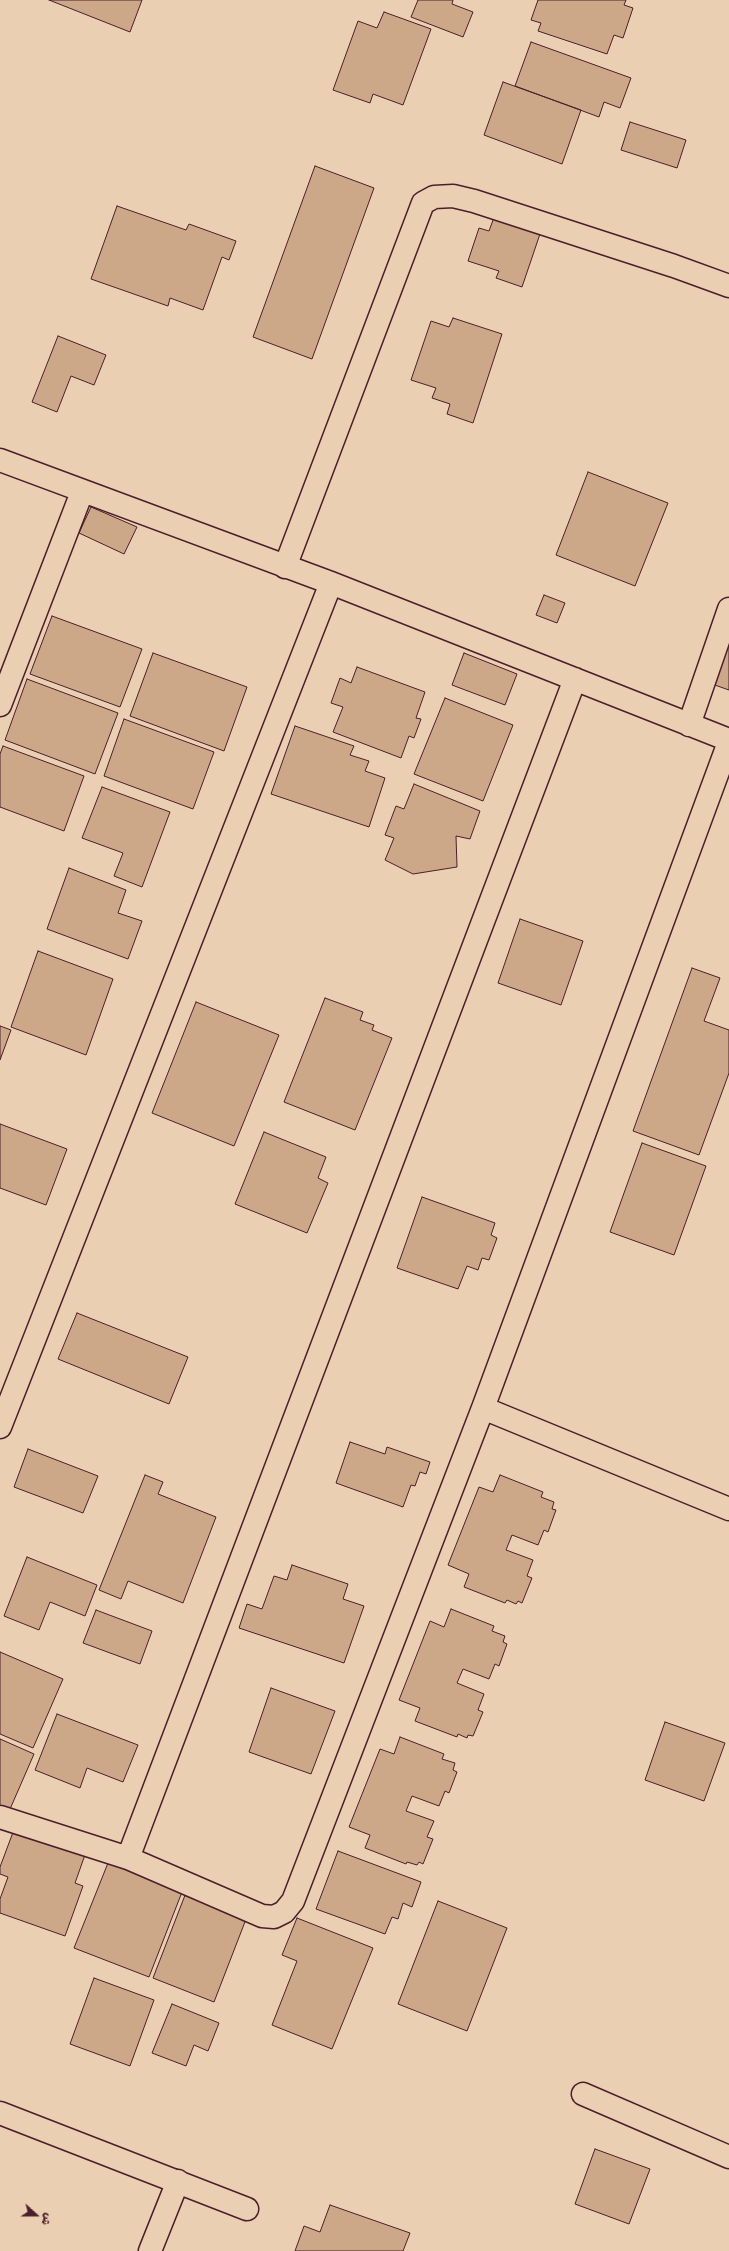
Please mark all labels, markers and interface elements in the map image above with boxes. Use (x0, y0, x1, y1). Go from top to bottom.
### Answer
north arrow (16, 2195, 56, 2235)
text: ش (39, 2211, 57, 2228)

